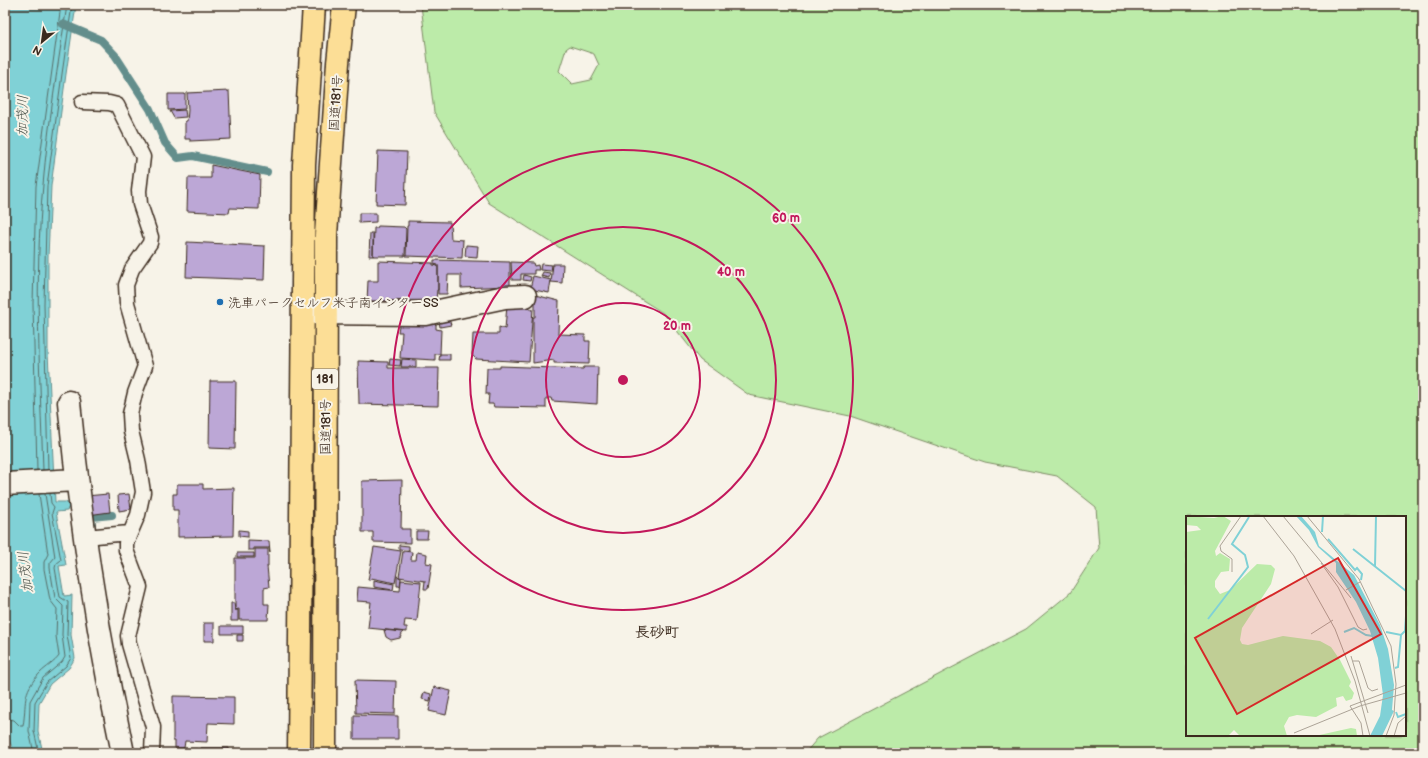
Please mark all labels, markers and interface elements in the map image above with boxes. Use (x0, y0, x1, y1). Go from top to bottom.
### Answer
north arrow (22, 22, 62, 62)
text: N (31, 43, 44, 58)
street label: 国道181号 (326, 74, 346, 132)
water label: 加茂川 (14, 95, 31, 137)
text: 60 m (772, 211, 800, 226)
text: 40 m (717, 265, 745, 280)
place label: 洗車パークセルフ米子南インターSS (228, 295, 439, 311)
marker: 洗車パークセルフ米子南インターSS (215, 297, 225, 307)
text: 20 m (663, 319, 691, 334)
road number: 181 (312, 369, 338, 389)
centre of rings (616, 373, 630, 387)
street label: 国道181号 (318, 399, 334, 455)
inset map (1186, 516, 1406, 736)
water label: 加茂川 (15, 550, 36, 594)
district label: 長砂町 (634, 623, 680, 642)

